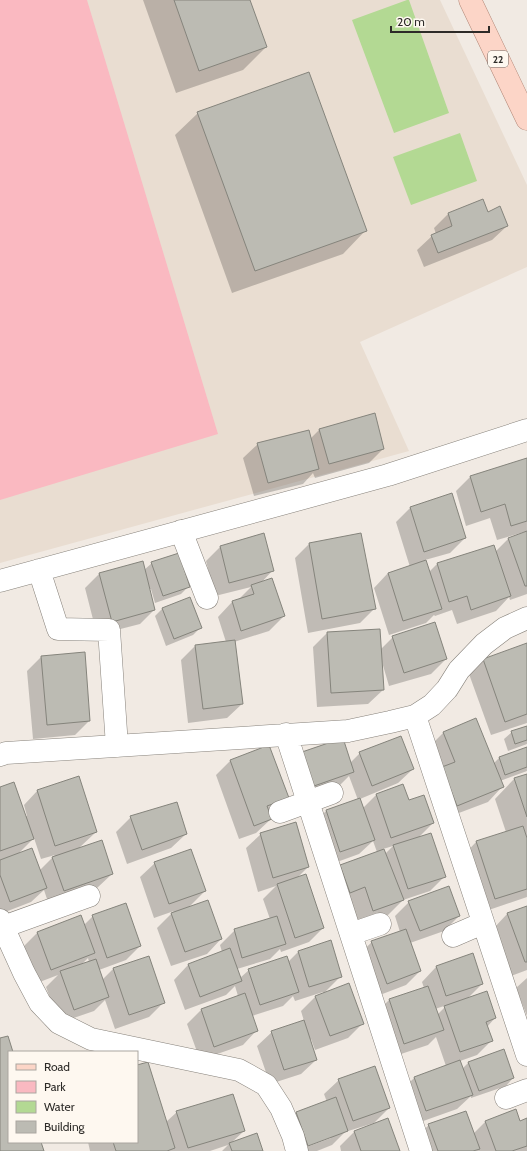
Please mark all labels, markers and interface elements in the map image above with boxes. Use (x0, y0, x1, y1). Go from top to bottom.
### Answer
scale bar (391, 8, 489, 34)
text: 20 m (397, 14, 425, 29)
road number: 22 (488, 51, 508, 67)
legend (8, 1051, 138, 1143)
text: Road (44, 1059, 70, 1074)
text: Park (44, 1079, 66, 1094)
text: Water (44, 1099, 75, 1114)
text: Building (44, 1119, 86, 1134)

